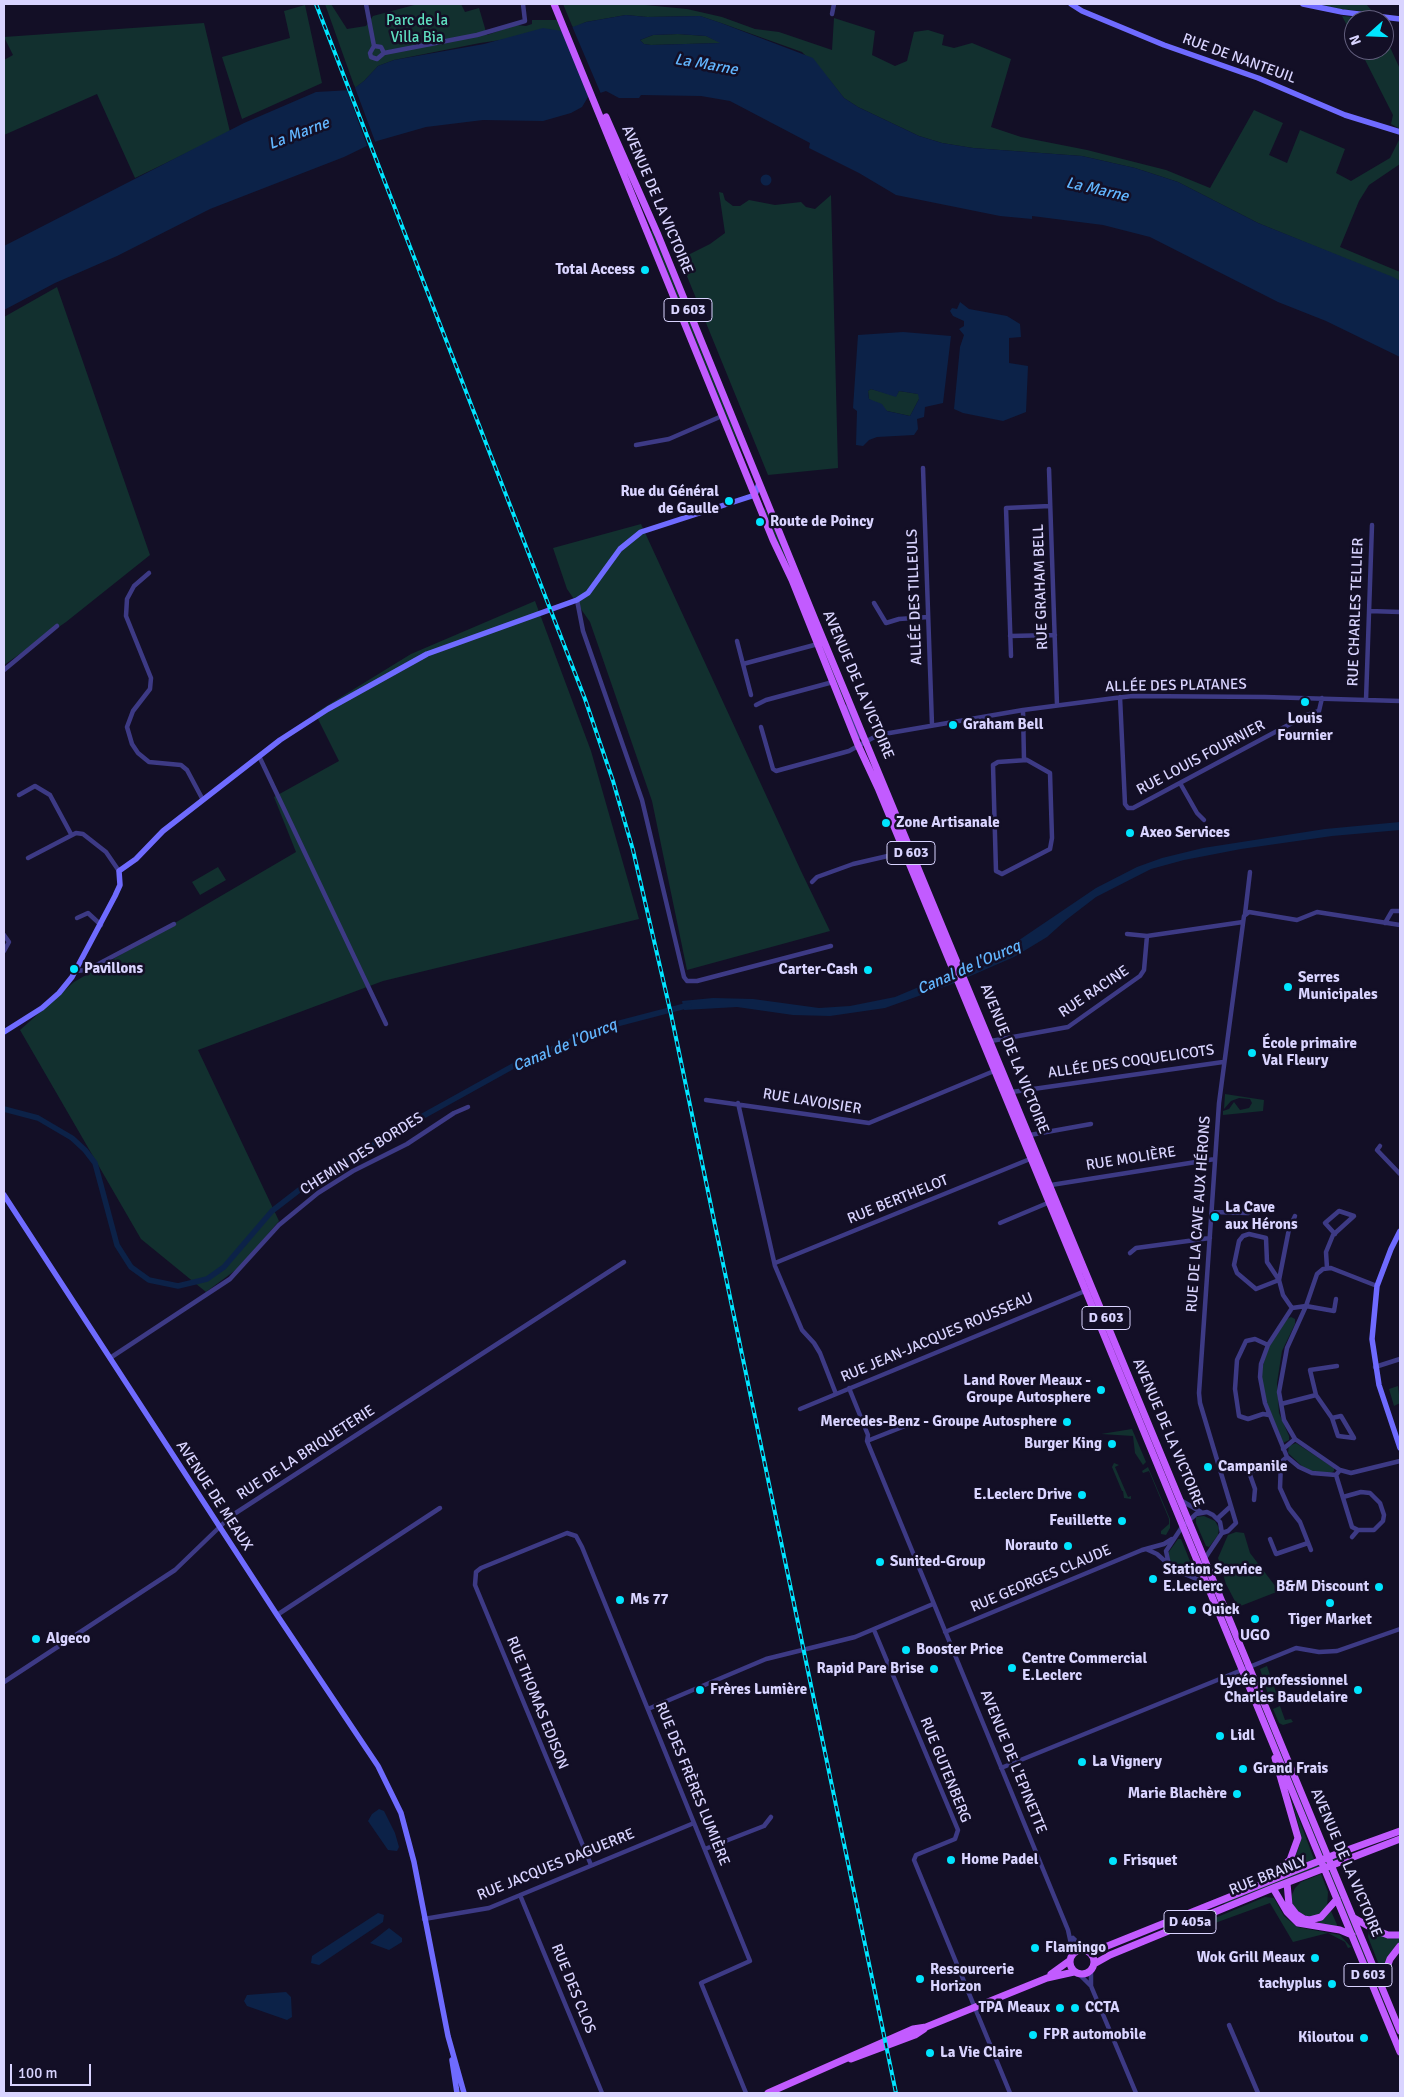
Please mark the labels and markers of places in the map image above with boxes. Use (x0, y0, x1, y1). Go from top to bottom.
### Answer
place label: Total Access (555, 261, 635, 279)
marker: Total Access (639, 264, 651, 276)
place label: Rue du Général de Gaulle (620, 483, 719, 518)
marker: Rue du Général de Gaulle (723, 495, 735, 507)
place label: Route de Poincy (770, 513, 874, 531)
marker: Route de Poincy (754, 516, 766, 528)
marker: Louis Fournier (1299, 696, 1311, 708)
place label: Louis Fournier (1277, 710, 1333, 745)
place label: Graham Bell (963, 716, 1043, 734)
marker: Graham Bell (947, 719, 959, 731)
place label: Zone Artisanale (896, 814, 1000, 832)
marker: Zone Artisanale (880, 817, 892, 829)
place label: Axeo Services (1140, 824, 1230, 842)
marker: Axeo Services (1124, 827, 1136, 839)
place label: Pavillons (84, 960, 143, 978)
place label: Carter-Cash (779, 961, 858, 979)
marker: Pavillons (68, 963, 80, 975)
marker: Carter-Cash (862, 964, 874, 976)
place label: Serres Municipales (1298, 969, 1378, 1004)
marker: Serres Municipales (1282, 981, 1294, 993)
place label: École primaire Val Fleury (1262, 1035, 1357, 1070)
marker: École primaire Val Fleury (1246, 1047, 1258, 1059)
place label: La Cave aux Hérons (1225, 1199, 1298, 1234)
marker: La Cave aux Hérons (1209, 1211, 1221, 1223)
place label: Land Rover Meaux - Groupe Autosphere (963, 1372, 1091, 1407)
marker: Land Rover Meaux - Groupe Autosphere (1095, 1384, 1107, 1396)
place label: Mercedes-Benz - Groupe Autosphere (820, 1413, 1057, 1431)
marker: Mercedes-Benz - Groupe Autosphere (1061, 1416, 1073, 1428)
place label: Burger King (1024, 1435, 1102, 1453)
marker: Burger King (1106, 1438, 1118, 1450)
place label: Campanile (1218, 1458, 1287, 1476)
marker: Campanile (1202, 1461, 1214, 1473)
place label: E.Leclerc Drive (974, 1486, 1072, 1504)
marker: E.Leclerc Drive (1076, 1489, 1088, 1501)
place label: Feuillette (1049, 1512, 1112, 1530)
marker: Feuillette (1116, 1515, 1128, 1527)
place label: Norauto (1005, 1537, 1058, 1555)
marker: Norauto (1062, 1540, 1074, 1552)
place label: Sunited-Group (890, 1553, 986, 1571)
marker: Sunited-Group (874, 1556, 886, 1568)
place label: Station Service E.Leclerc (1163, 1561, 1262, 1596)
marker: Station Service E.Leclerc (1147, 1573, 1159, 1585)
place label: B&M Discount (1276, 1578, 1369, 1596)
marker: B&M Discount (1373, 1581, 1385, 1593)
place label: Ms 77 (630, 1591, 669, 1609)
marker: Ms 77 (614, 1594, 626, 1606)
marker: Tiger Market (1324, 1597, 1336, 1609)
place label: Quick (1202, 1601, 1240, 1619)
marker: Quick (1186, 1604, 1198, 1616)
place label: Tiger Market (1288, 1611, 1372, 1629)
marker: UGO (1249, 1613, 1261, 1625)
place label: UGO (1240, 1627, 1270, 1645)
place label: Algeco (46, 1630, 90, 1648)
marker: Algeco (30, 1633, 42, 1645)
place label: Booster Price (916, 1641, 1004, 1659)
marker: Booster Price (900, 1644, 912, 1656)
place label: Centre Commercial E.Leclerc (1022, 1650, 1147, 1685)
place label: Rapid Pare Brise (817, 1660, 924, 1678)
marker: Centre Commercial E.Leclerc (1006, 1662, 1018, 1674)
marker: Rapid Pare Brise (928, 1663, 940, 1675)
place label: Lycée professionnel Charles Baudelaire (1219, 1672, 1348, 1707)
place label: Frères Lumière (710, 1681, 807, 1699)
marker: Frères Lumière (694, 1684, 706, 1696)
marker: Lycée professionnel Charles Baudelaire (1352, 1684, 1364, 1696)
place label: Lidl (1230, 1727, 1255, 1745)
marker: Lidl (1214, 1730, 1226, 1742)
place label: La Vignery (1092, 1753, 1162, 1771)
marker: La Vignery (1076, 1756, 1088, 1768)
place label: Grand Frais (1253, 1760, 1328, 1778)
marker: Grand Frais (1237, 1763, 1249, 1775)
place label: Marie Blachère (1128, 1785, 1227, 1803)
marker: Marie Blachère (1231, 1788, 1243, 1800)
place label: Home Padel (961, 1851, 1038, 1869)
place label: Frisquet (1123, 1852, 1177, 1870)
marker: Home Padel (945, 1854, 957, 1866)
marker: Frisquet (1107, 1855, 1119, 1867)
place label: Flamingo (1045, 1939, 1106, 1957)
marker: Flamingo (1029, 1942, 1041, 1954)
place label: Wok Grill Meaux (1197, 1949, 1305, 1967)
marker: Wok Grill Meaux (1309, 1952, 1321, 1964)
place label: Ressourcerie Horizon (930, 1961, 1014, 1996)
marker: Ressourcerie Horizon (914, 1973, 926, 1985)
place label: tachyplus (1259, 1975, 1322, 1993)
marker: tachyplus (1326, 1978, 1338, 1990)
place label: TPA Meaux (978, 1999, 1050, 2017)
place label: CCTA (1085, 1999, 1119, 2017)
marker: TPA Meaux (1054, 2002, 1066, 2014)
marker: CCTA (1069, 2002, 1081, 2014)
place label: FPR automobile (1043, 2026, 1146, 2044)
marker: FPR automobile (1027, 2029, 1039, 2041)
place label: Kiloutou (1298, 2029, 1354, 2047)
marker: Kiloutou (1358, 2032, 1370, 2044)
place label: La Vie Claire (940, 2044, 1022, 2062)
marker: La Vie Claire (924, 2047, 936, 2059)

